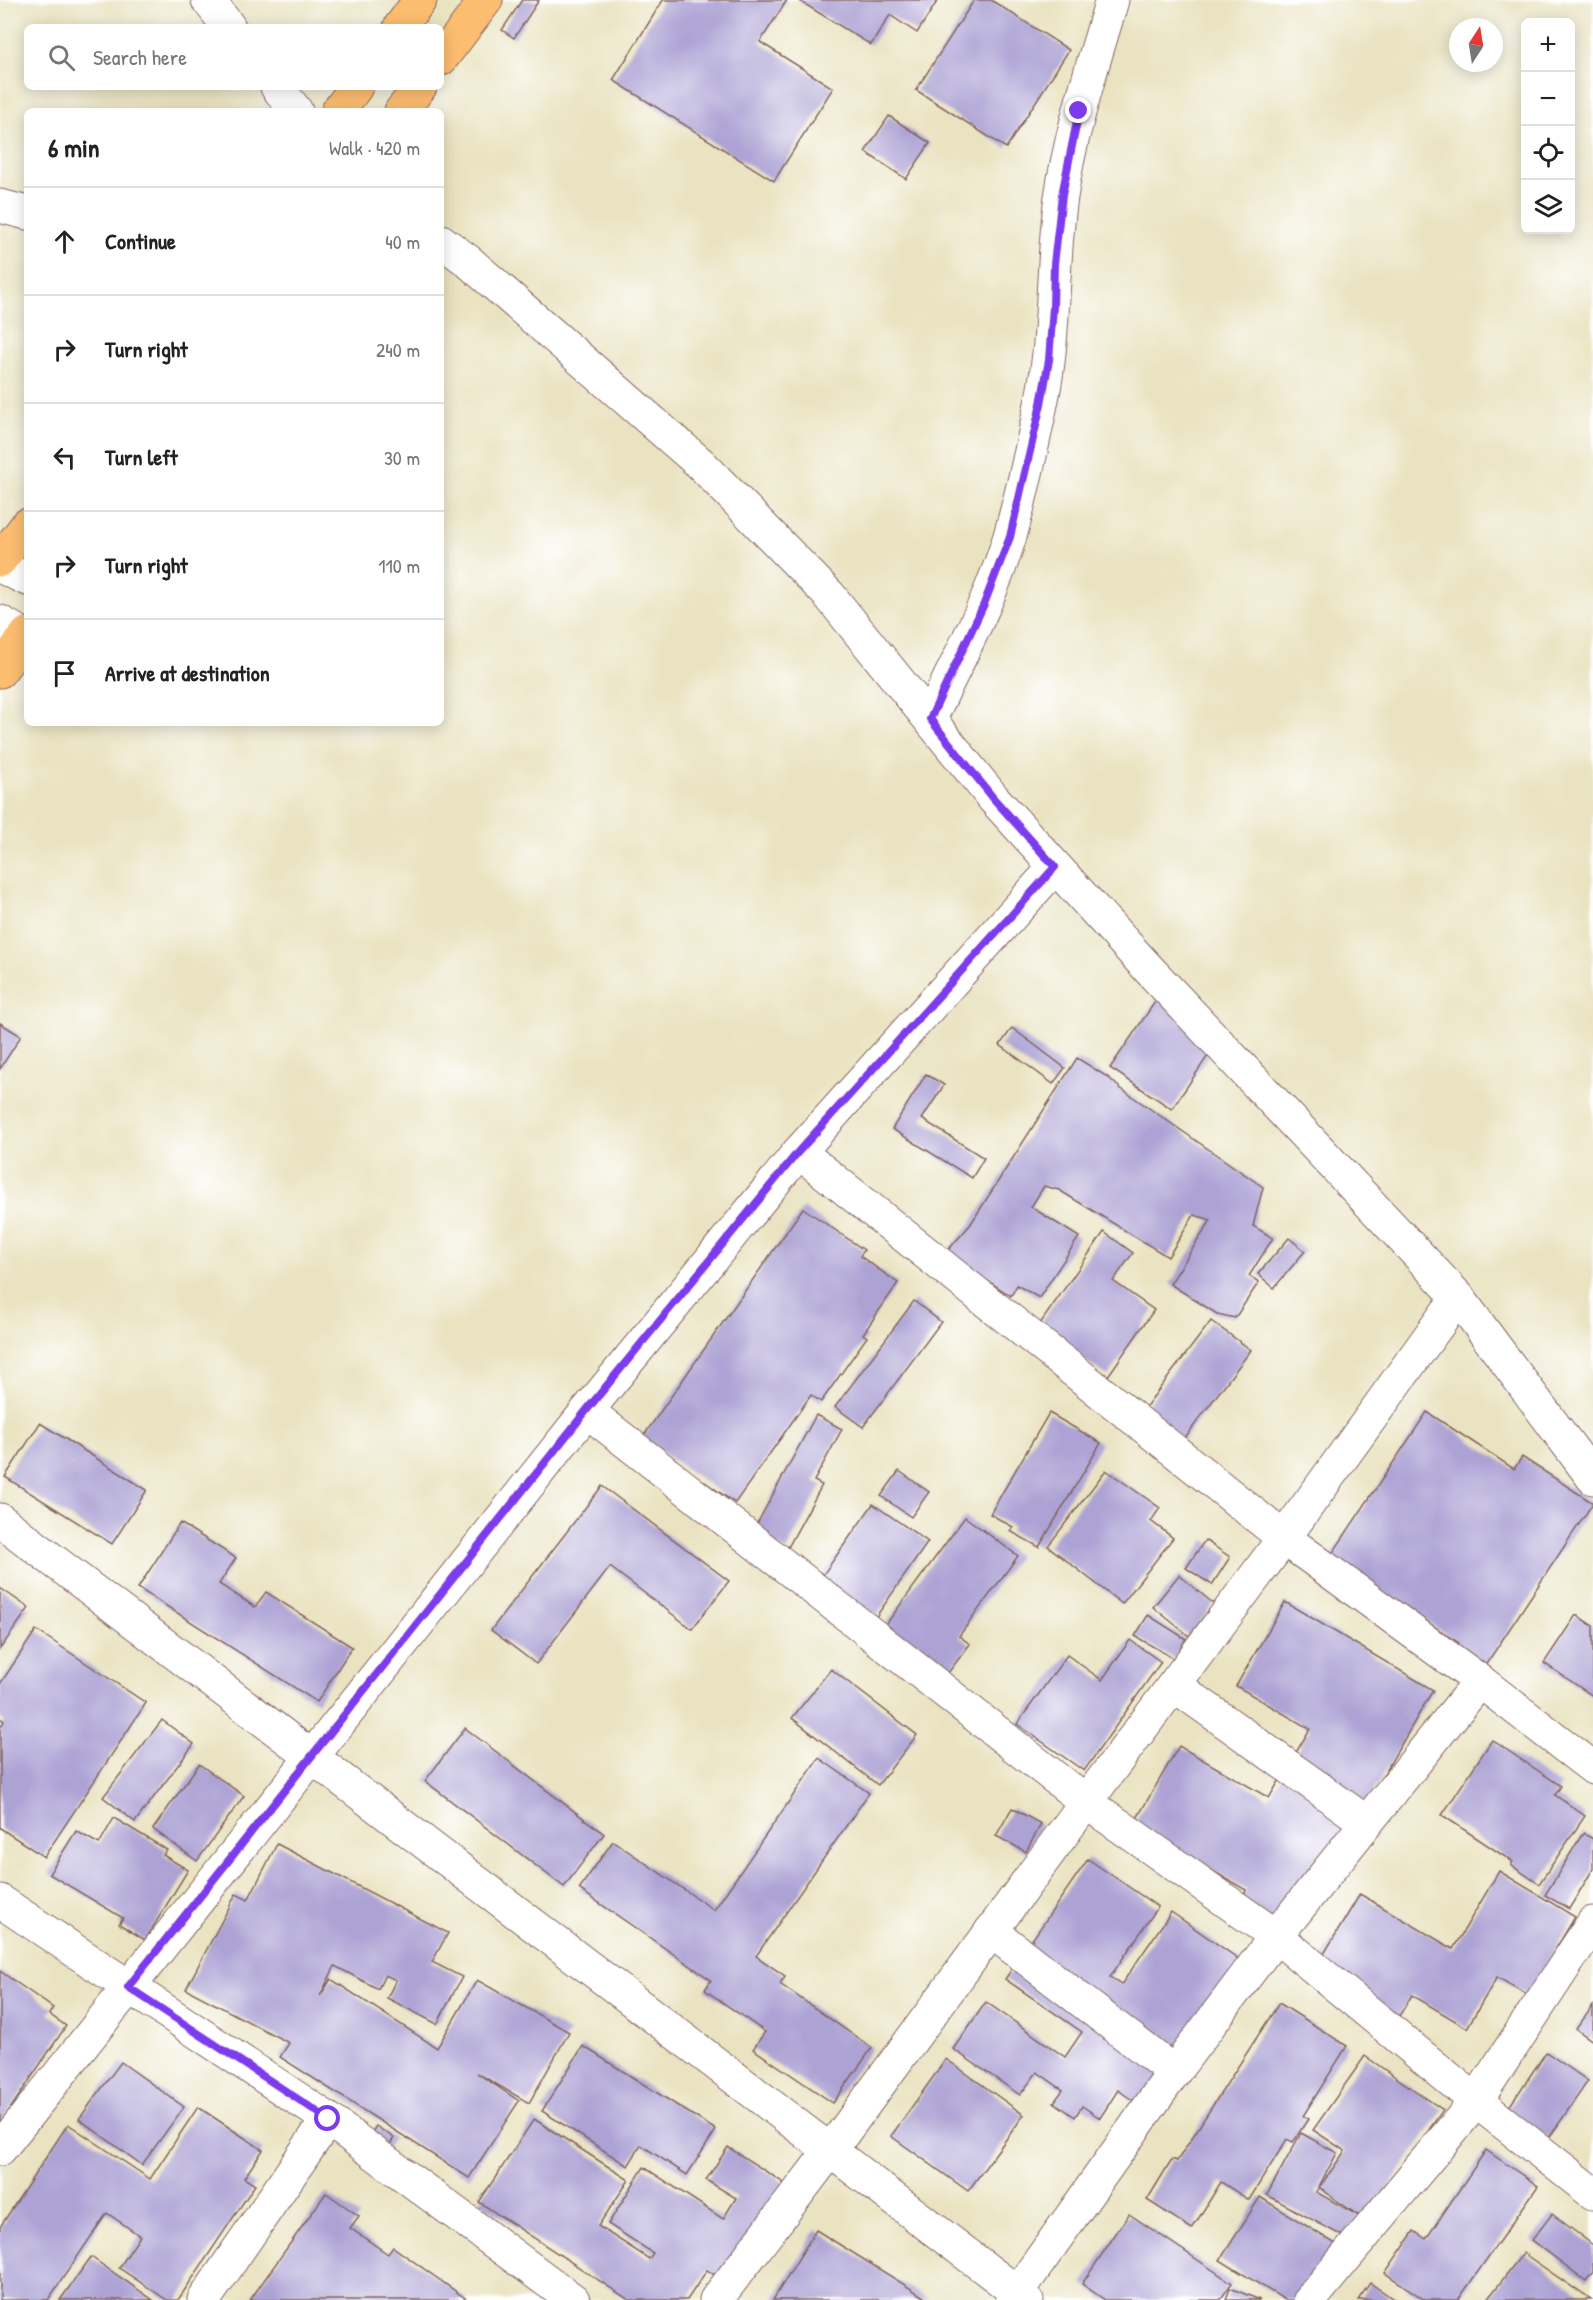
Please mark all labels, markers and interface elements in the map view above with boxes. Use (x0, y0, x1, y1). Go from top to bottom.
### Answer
north arrow (1449, 18, 1503, 72)
map controls (1521, 18, 1575, 234)
button: + (1521, 18, 1575, 72)
search box (24, 24, 444, 90)
icon: search (45, 41, 78, 74)
text: Search here (93, 42, 187, 72)
button: − (1521, 72, 1575, 126)
route end (1065, 97, 1091, 123)
button: locate (1521, 126, 1575, 180)
text: 6 min (48, 130, 100, 165)
text: Walk · 420 m (329, 134, 420, 161)
button: layers (1521, 180, 1575, 234)
icon: ahead (48, 225, 81, 258)
text: Continue (105, 226, 176, 256)
text: 40 m (385, 228, 420, 255)
icon: right (48, 333, 81, 366)
text: Turn right (105, 334, 188, 364)
text: 240 m (376, 336, 420, 363)
icon: left (48, 441, 81, 474)
text: Turn left (105, 442, 178, 472)
text: 30 m (384, 444, 420, 471)
icon: right (48, 549, 81, 582)
text: Turn right (105, 550, 188, 580)
text: 110 m (378, 552, 420, 579)
icon: arrive (48, 657, 81, 690)
text: Arrive at destination (105, 658, 270, 688)
route start (314, 2105, 340, 2131)

